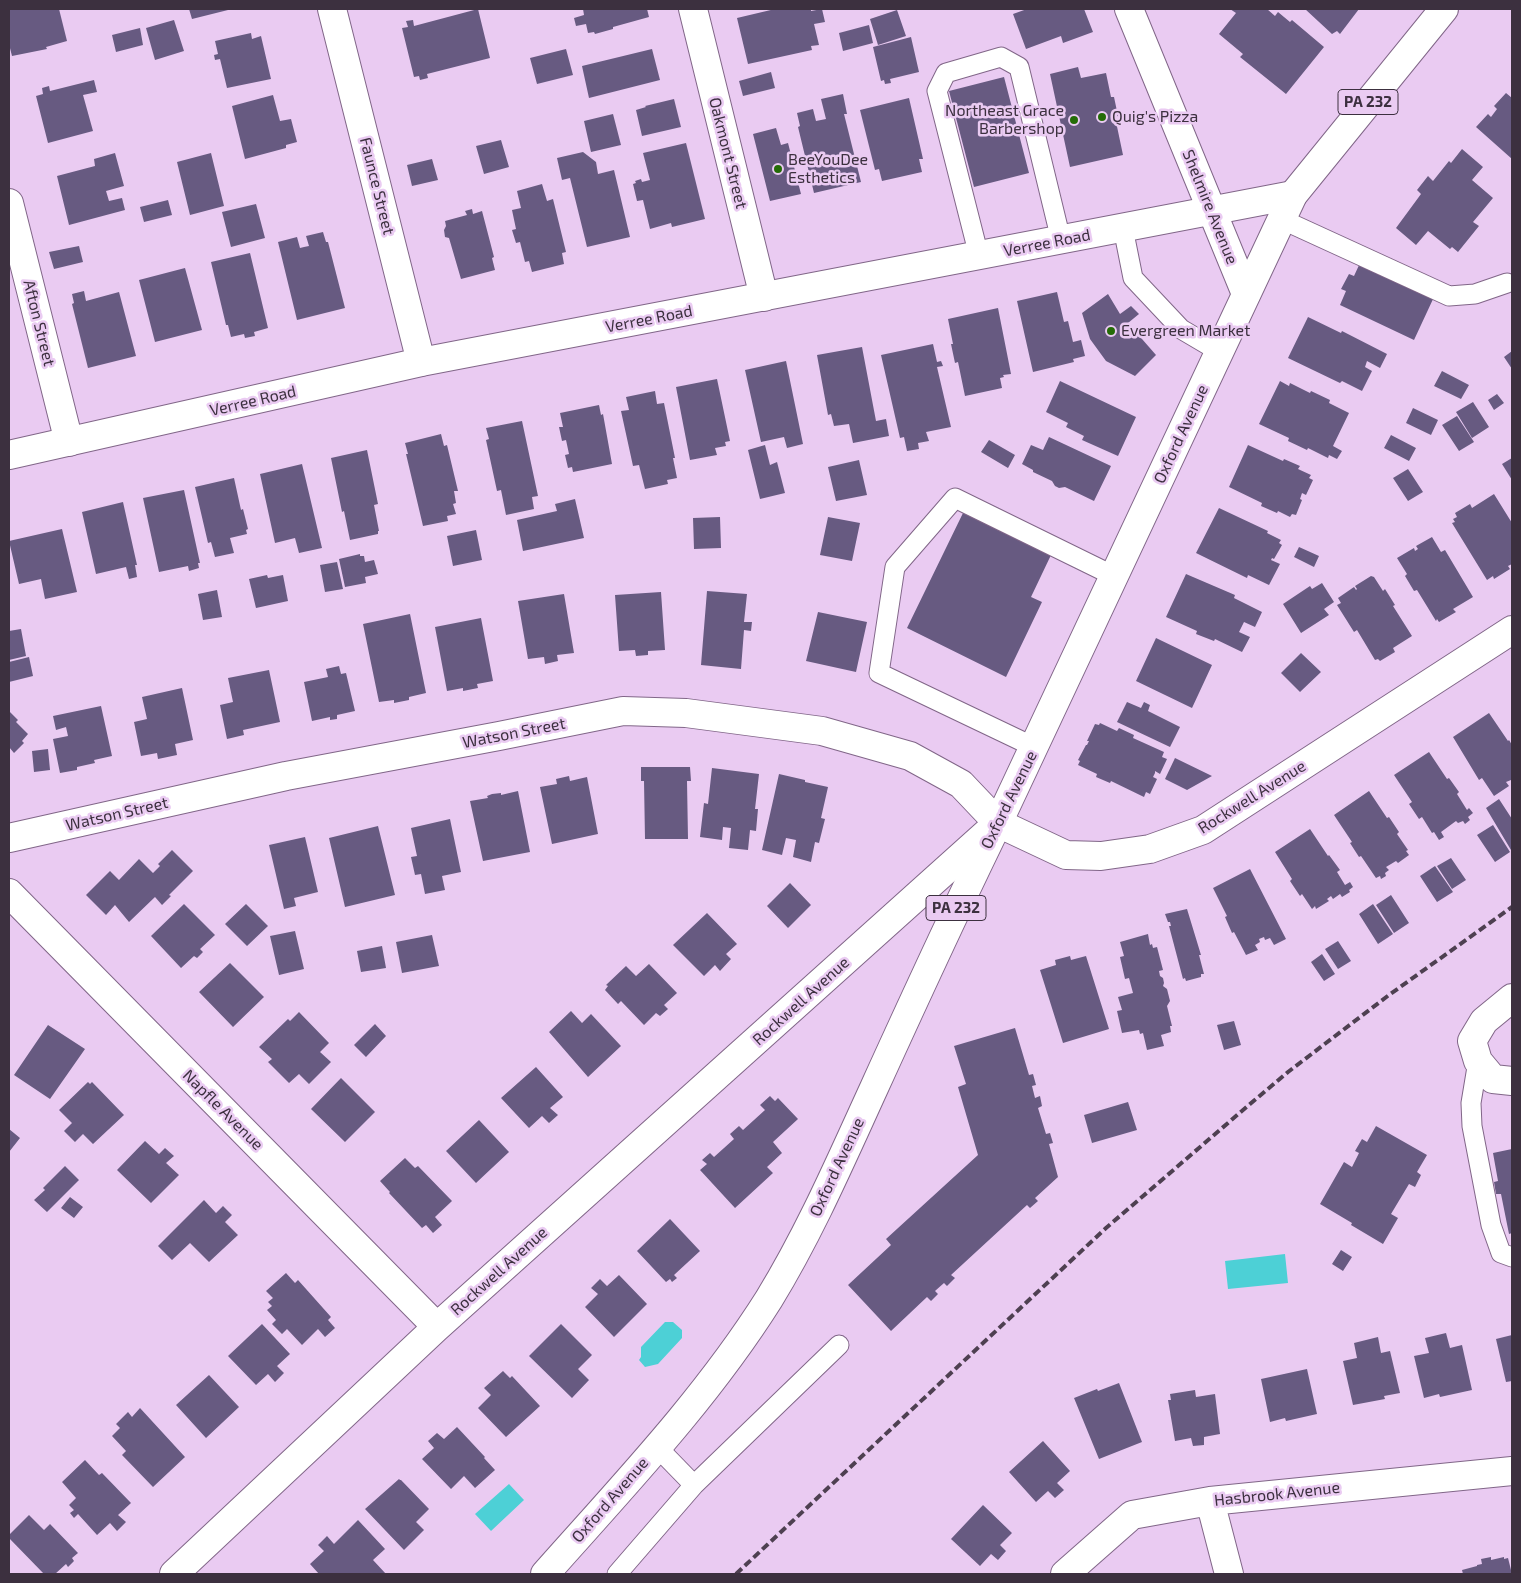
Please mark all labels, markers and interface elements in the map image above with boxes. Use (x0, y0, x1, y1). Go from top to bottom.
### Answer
road number: PA 232 (1338, 90, 1398, 114)
street label: Oakmont Street (705, 95, 751, 211)
place label: Northeast Grace Barbershop (945, 101, 1064, 139)
place label: Quig's Pizza (1112, 107, 1198, 127)
marker: Quig's Pizza (1096, 111, 1108, 123)
marker: Northeast Grace Barbershop (1068, 114, 1080, 126)
street label: Faunce Street (356, 135, 398, 237)
street label: Shelmire Avenue (1178, 147, 1242, 267)
place label: BeeYouDee Esthetics (788, 150, 868, 188)
marker: BeeYouDee Esthetics (772, 163, 784, 175)
street label: Verree Road (1002, 225, 1092, 261)
street label: Afton Street (19, 278, 59, 368)
street label: Verree Road (604, 301, 694, 337)
place label: Evergreen Market (1121, 321, 1250, 341)
marker: Evergreen Market (1105, 325, 1117, 337)
street label: Verree Road (208, 382, 298, 420)
street label: Oxford Avenue (1150, 382, 1212, 486)
street label: Watson Street (461, 714, 567, 752)
street label: Oxford Avenue (977, 748, 1041, 852)
street label: Rockwell Avenue (1195, 756, 1309, 838)
street label: Watson Street (64, 793, 170, 835)
road number: PA 232 (926, 896, 986, 920)
street label: Rockwell Avenue (749, 953, 853, 1049)
street label: Napfle Avenue (179, 1066, 267, 1154)
street label: Oxford Avenue (806, 1115, 868, 1219)
street label: Rockwell Avenue (447, 1223, 551, 1319)
street label: Oxford Avenue (568, 1453, 652, 1547)
street label: Hasbrook Avenue (1213, 1478, 1341, 1510)

